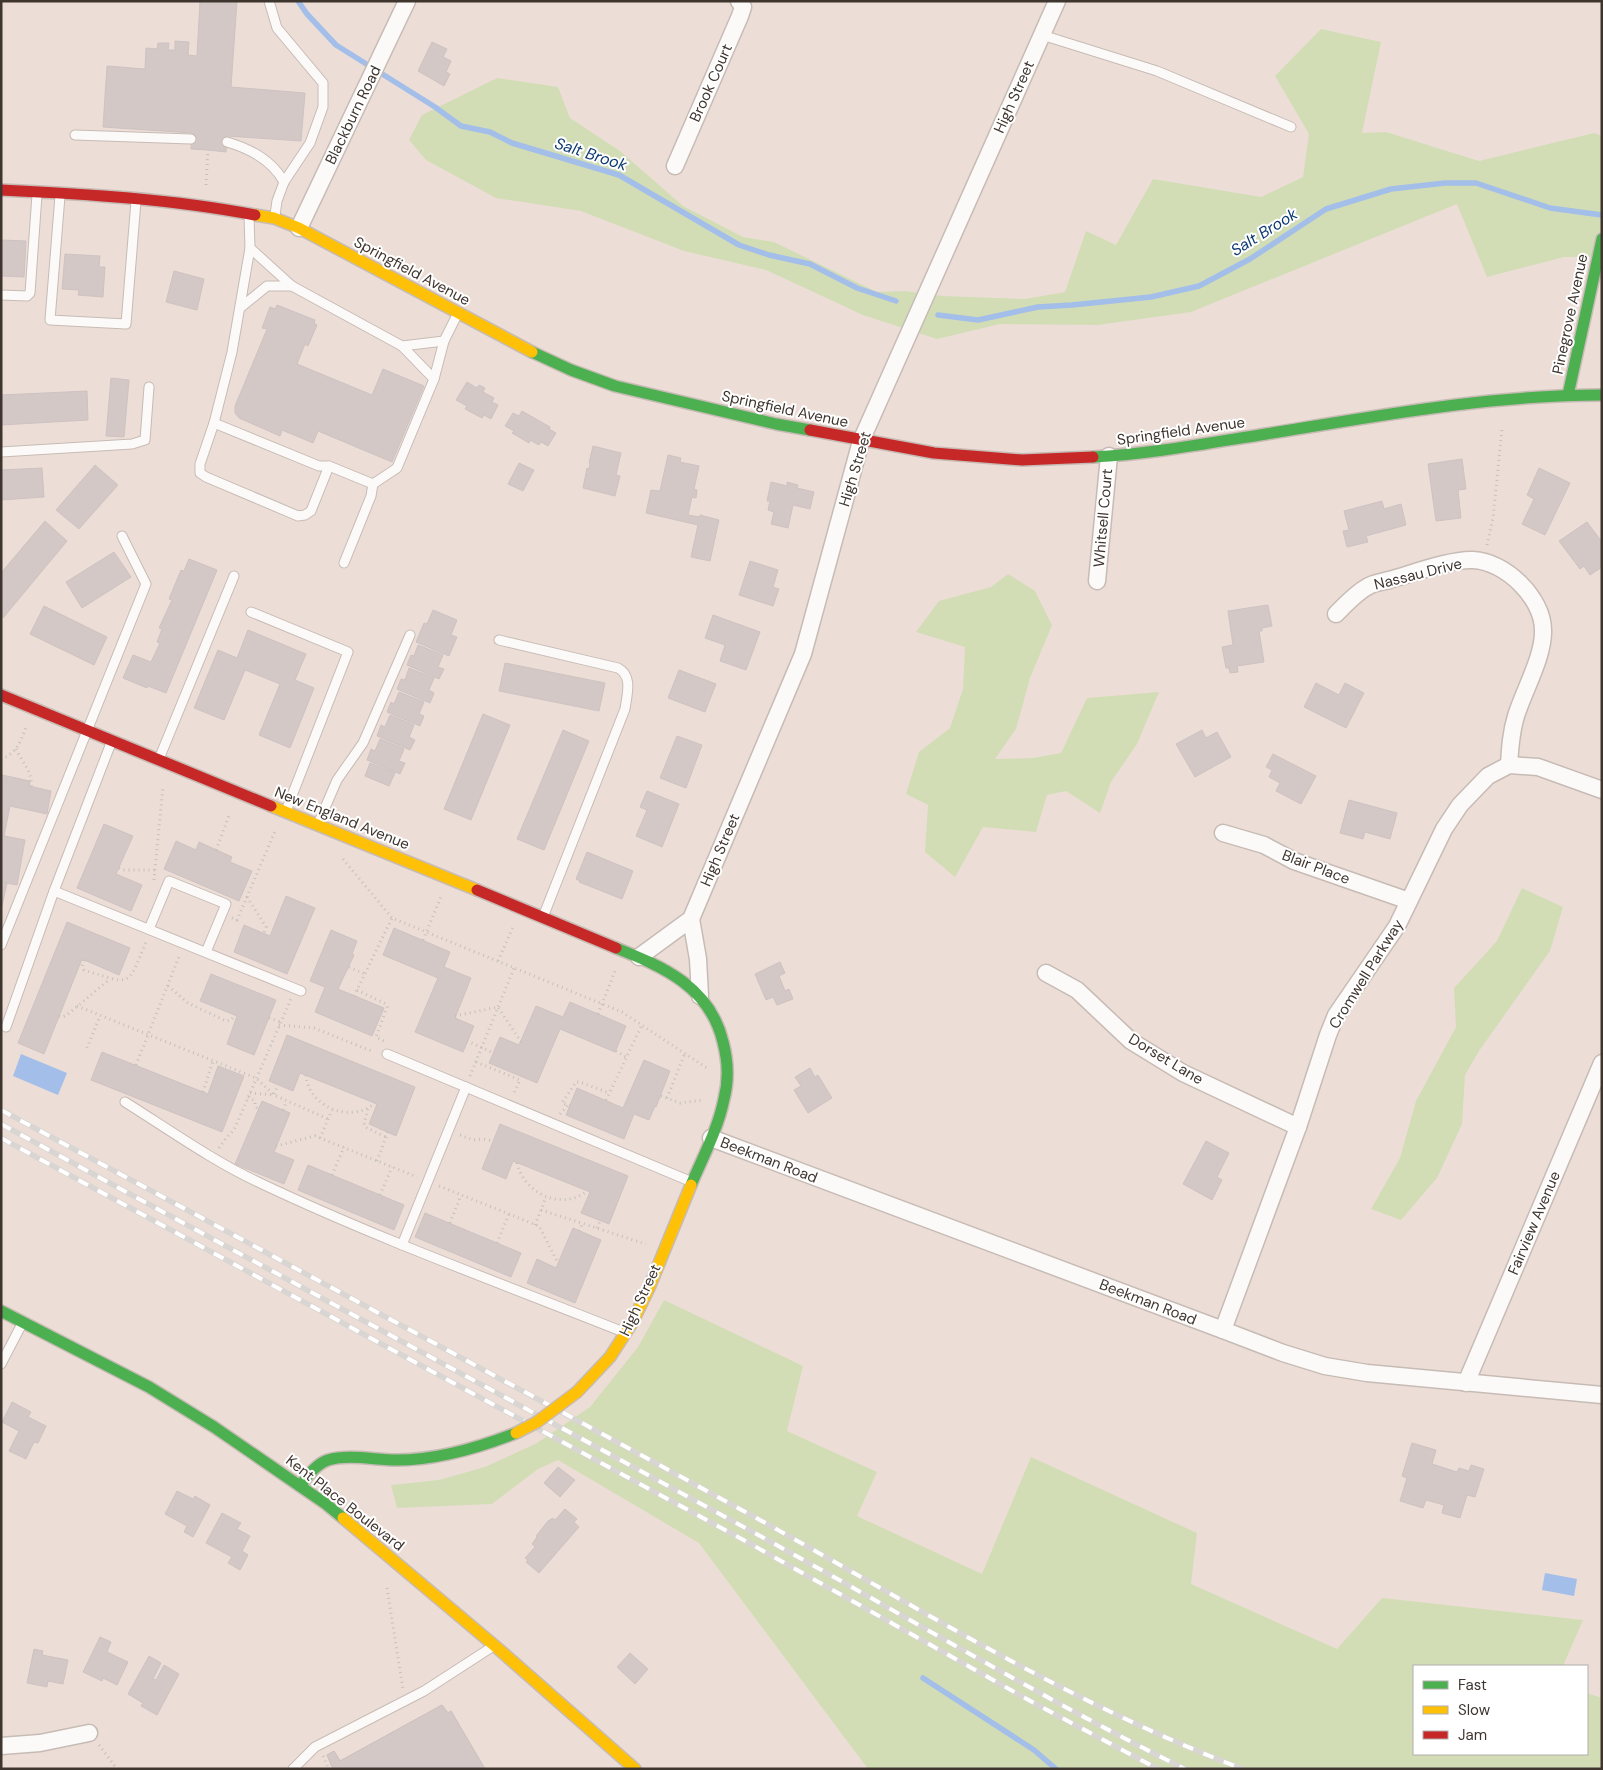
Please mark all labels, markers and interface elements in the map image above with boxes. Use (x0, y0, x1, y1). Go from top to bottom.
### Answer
street label: Brook Court (685, 41, 737, 125)
street label: High Street (989, 58, 1039, 136)
street label: Blackburn Road (320, 62, 386, 168)
water label: Salt Brook (552, 132, 631, 176)
water label: Salt Brook (1227, 203, 1302, 261)
street label: Springfield Avenue (350, 232, 474, 310)
street label: Pinegrove Avenue (1547, 252, 1593, 376)
street label: Springfield Avenue (720, 386, 850, 432)
street label: Springfield Avenue (1116, 412, 1246, 450)
street label: High Street (834, 429, 876, 509)
street label: Whitsell Court (1089, 468, 1117, 568)
street label: Nassau Drive (1372, 553, 1464, 595)
street label: New England Avenue (272, 782, 412, 854)
street label: High Street (696, 810, 744, 889)
street label: Blair Place (1279, 845, 1353, 889)
street label: Cromwell Parkway (1324, 915, 1408, 1033)
street label: Dorset Lane (1125, 1029, 1207, 1089)
street label: Beekman Road (717, 1132, 821, 1188)
street label: Fairview Avenue (1503, 1168, 1565, 1278)
street label: High Street (615, 1261, 665, 1339)
street label: Beekman Road (1096, 1274, 1200, 1330)
street label: Kent Place Boulevard (282, 1450, 408, 1556)
legend (1413, 1665, 1588, 1755)
text: Fast (1458, 1675, 1487, 1695)
text: Slow (1458, 1700, 1491, 1720)
text: Jam (1458, 1725, 1487, 1745)

